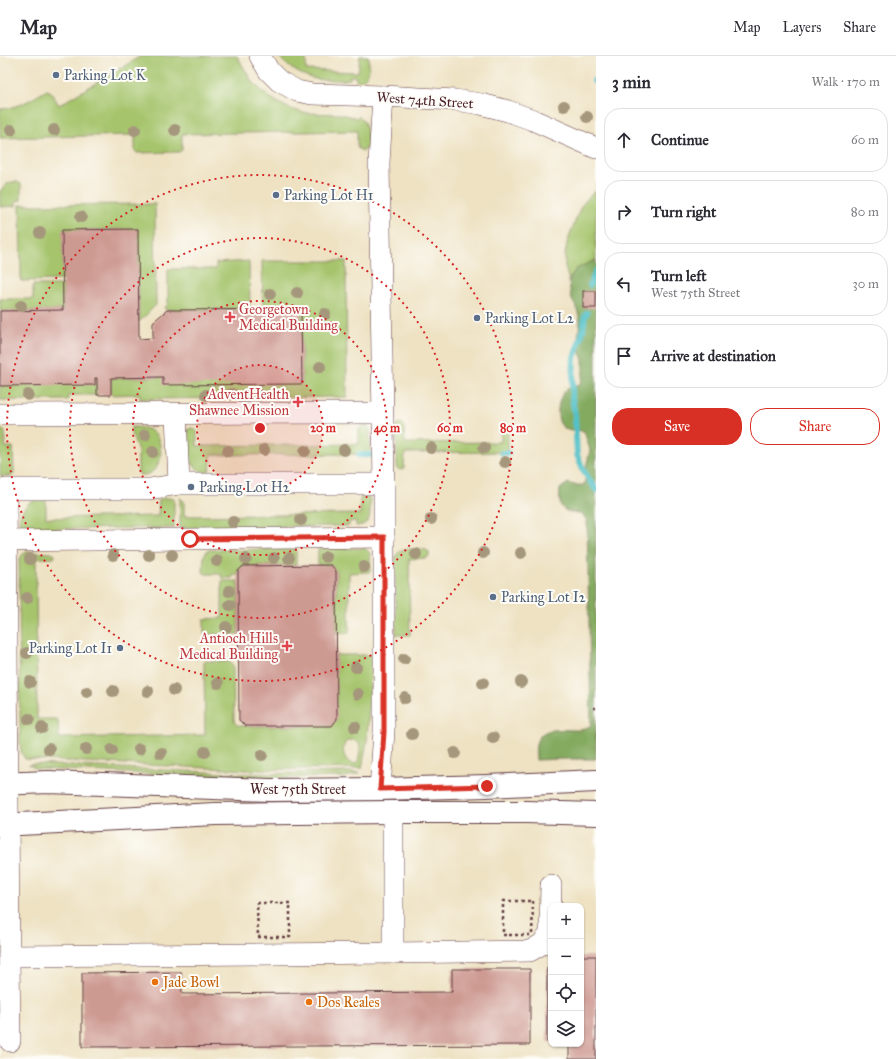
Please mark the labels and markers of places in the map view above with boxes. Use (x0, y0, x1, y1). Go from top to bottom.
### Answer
place label: Parking Lot K (64, 67, 147, 84)
marker: Parking Lot K (51, 70, 61, 80)
place label: Parking Lot H1 (284, 187, 374, 204)
marker: Parking Lot H1 (271, 190, 281, 200)
place label: Georgetown Medical Building (239, 301, 338, 334)
place label: Parking Lot L2 (485, 310, 574, 327)
marker: Georgetown Medical Building (224, 311, 236, 323)
marker: Parking Lot L2 (472, 313, 482, 323)
place label: AdventHealth Shawnee Mission (189, 386, 289, 419)
marker: AdventHealth Shawnee Mission (292, 396, 304, 408)
centre of rings (253, 421, 267, 435)
place label: Parking Lot H2 (199, 479, 290, 496)
marker: Parking Lot H2 (186, 482, 196, 492)
place label: Parking Lot I2 (501, 589, 586, 606)
marker: Parking Lot I2 (488, 592, 498, 602)
place label: Antioch Hills Medical Building (179, 630, 278, 663)
place label: Parking Lot I1 (29, 640, 112, 657)
marker: Antioch Hills Medical Building (281, 640, 293, 652)
marker: Parking Lot I1 (115, 643, 125, 653)
place label: Jade Bowl (161, 974, 220, 992)
marker: Jade Bowl (150, 977, 160, 987)
place label: Dos Reales (317, 994, 380, 1011)
marker: Dos Reales (304, 997, 314, 1007)

